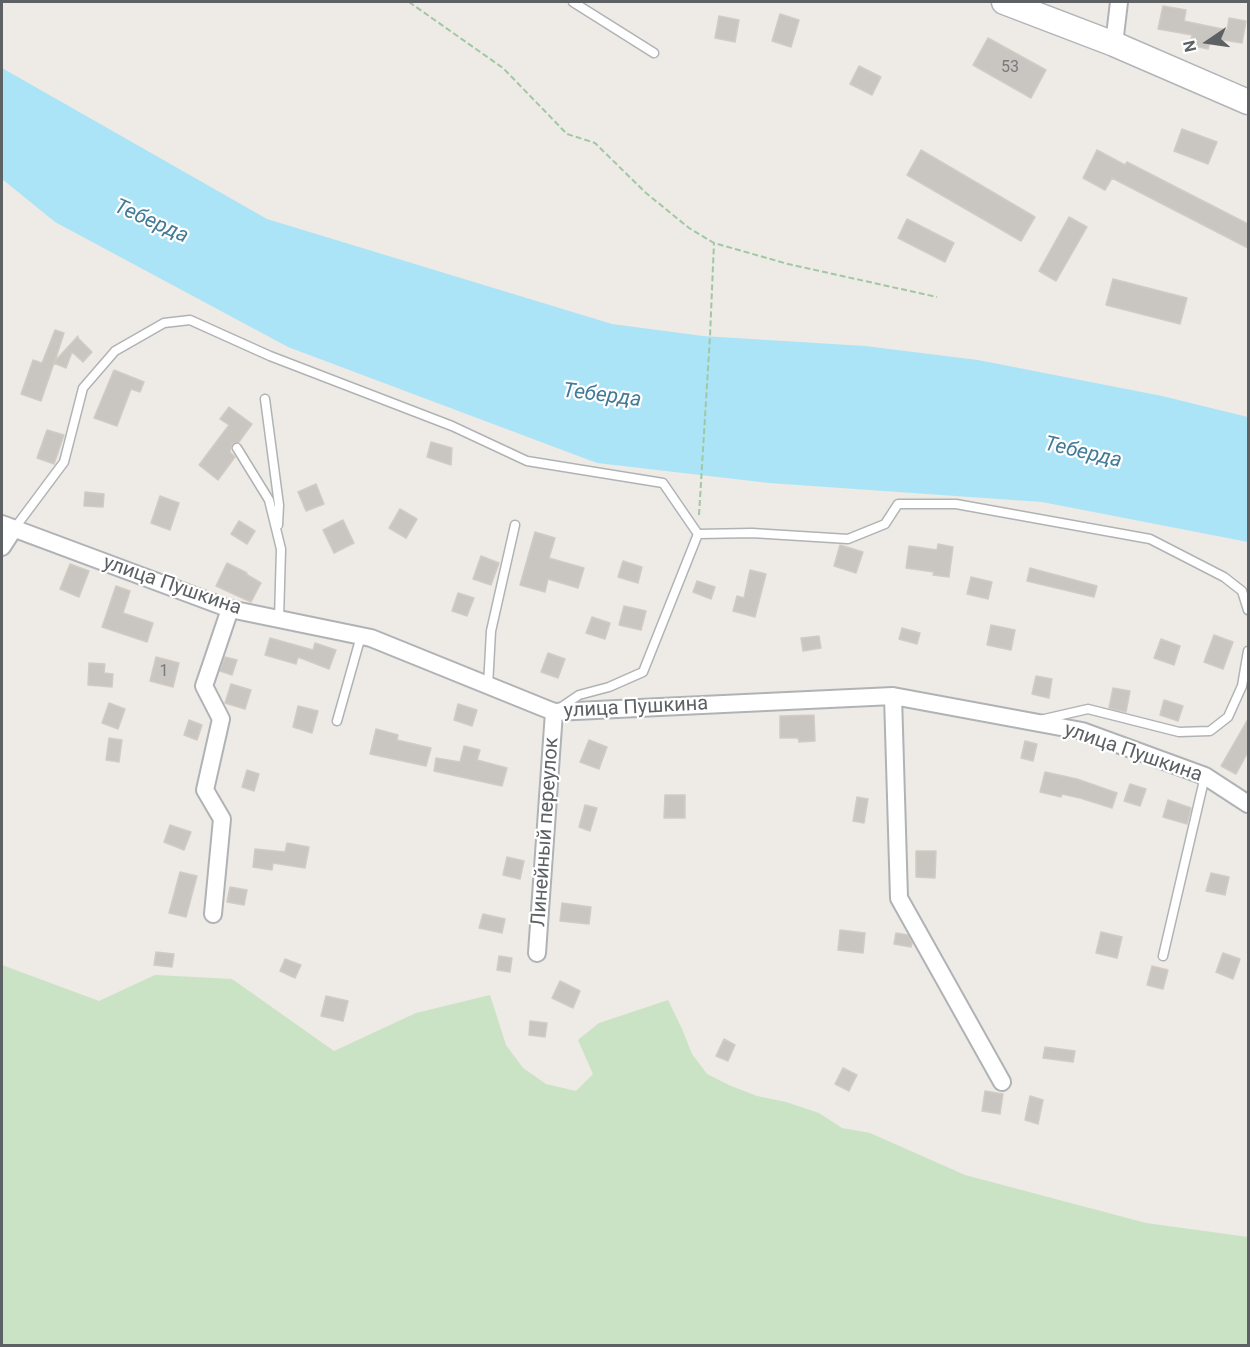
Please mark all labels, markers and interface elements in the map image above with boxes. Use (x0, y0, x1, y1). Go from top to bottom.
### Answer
north arrow (1178, 12, 1238, 72)
text: N (1179, 39, 1201, 54)
house number: 53 (1001, 58, 1019, 78)
water label: Теберда (110, 194, 192, 250)
water label: Теберда (561, 379, 643, 413)
water label: Теберда (1042, 432, 1124, 474)
street label: улица Пушкина (100, 551, 244, 621)
house number: 1 (160, 662, 168, 682)
street label: улица Пушкина (563, 692, 709, 724)
street label: улица Пушкина (1061, 718, 1205, 788)
street label: Линейный переулок (527, 737, 565, 927)

